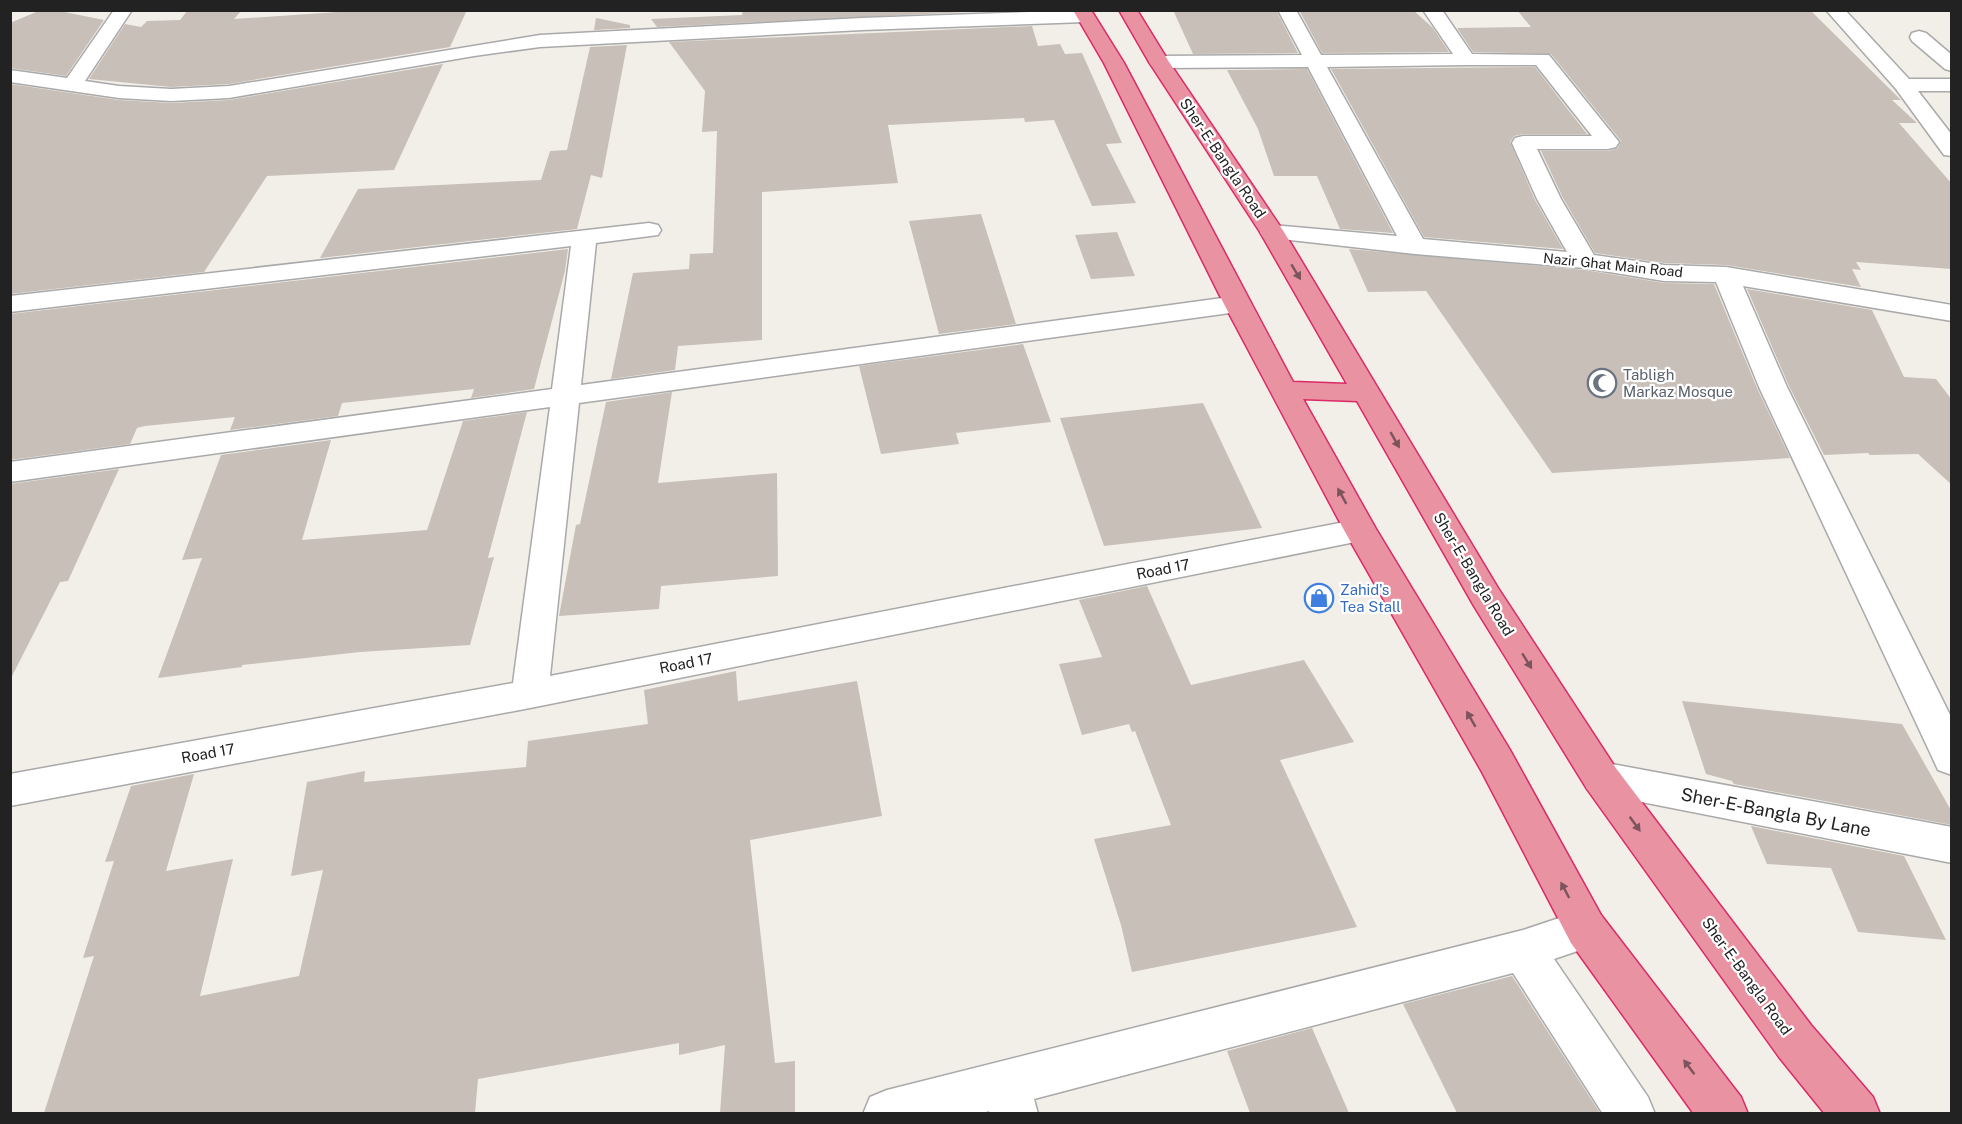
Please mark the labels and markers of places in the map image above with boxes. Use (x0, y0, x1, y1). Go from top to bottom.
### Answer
place label: Tabligh Markaz Mosque (1623, 366, 1733, 400)
mosque icon: Tabligh Markaz Mosque (1586, 367, 1618, 399)
place label: Zahid's Tea Stall (1340, 581, 1401, 615)
shop icon: Zahid's Tea Stall (1303, 582, 1335, 614)

